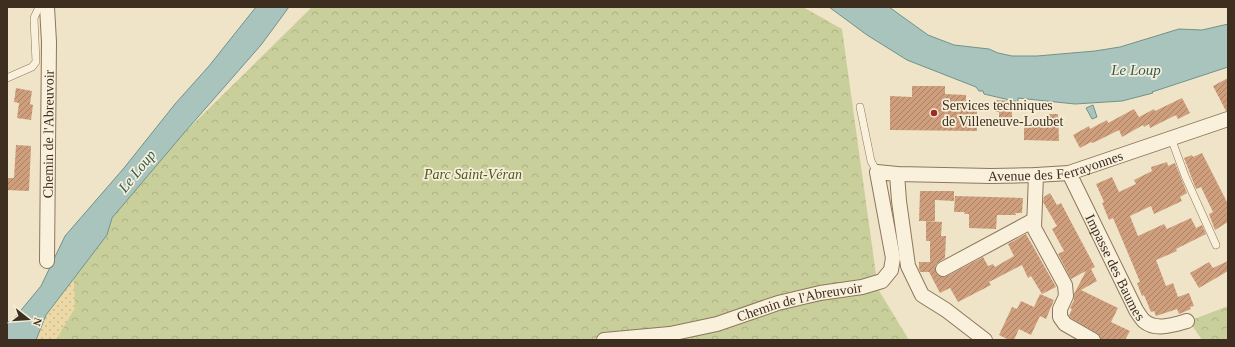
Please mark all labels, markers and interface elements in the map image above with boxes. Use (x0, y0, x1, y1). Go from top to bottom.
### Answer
water label: Le Loup (1110, 62, 1161, 78)
street label: Chemin de l'Abreuvoir (41, 69, 57, 198)
place label: Services techniques de Villeneuve-Loubet (942, 98, 1063, 129)
marker: Services techniques de Villeneuve-Loubet (929, 108, 939, 118)
water label: Le Loup (115, 146, 159, 196)
street label: Avenue des Ferrayonnes (988, 148, 1125, 184)
park label: Parc Saint-Véran (423, 167, 522, 182)
street label: Impasse des Baumes (1082, 212, 1148, 324)
street label: Chemin de l'Abreuvoir (735, 280, 863, 325)
north arrow (8, 299, 48, 339)
text: N (31, 316, 44, 328)

